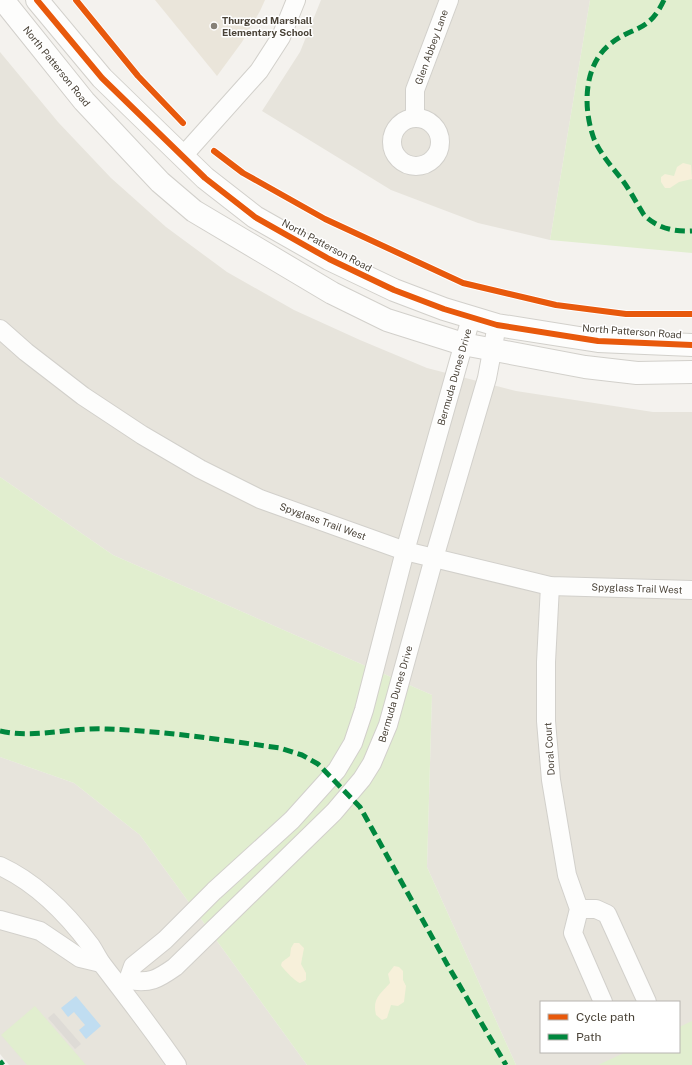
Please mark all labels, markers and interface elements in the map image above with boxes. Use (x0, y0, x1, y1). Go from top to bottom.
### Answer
street label: Glen Abbey Lane (412, 8, 450, 86)
place label: Thurgood Marshall Elementary School (222, 14, 312, 38)
marker: Thurgood Marshall Elementary School (209, 21, 219, 31)
street label: North Patterson Road (21, 23, 93, 109)
street label: North Patterson Road (280, 216, 374, 274)
street label: North Patterson Road (582, 322, 682, 340)
street label: Bermuda Dunes Drive (434, 327, 474, 427)
street label: Spyglass Trail West (278, 500, 368, 542)
street label: Spyglass Trail West (591, 580, 683, 596)
street label: Bermuda Dunes Drive (375, 644, 415, 744)
street label: Doral Court (541, 722, 557, 776)
legend (540, 1001, 680, 1053)
text: Cycle path (576, 1010, 635, 1024)
text: Path (576, 1030, 602, 1044)

